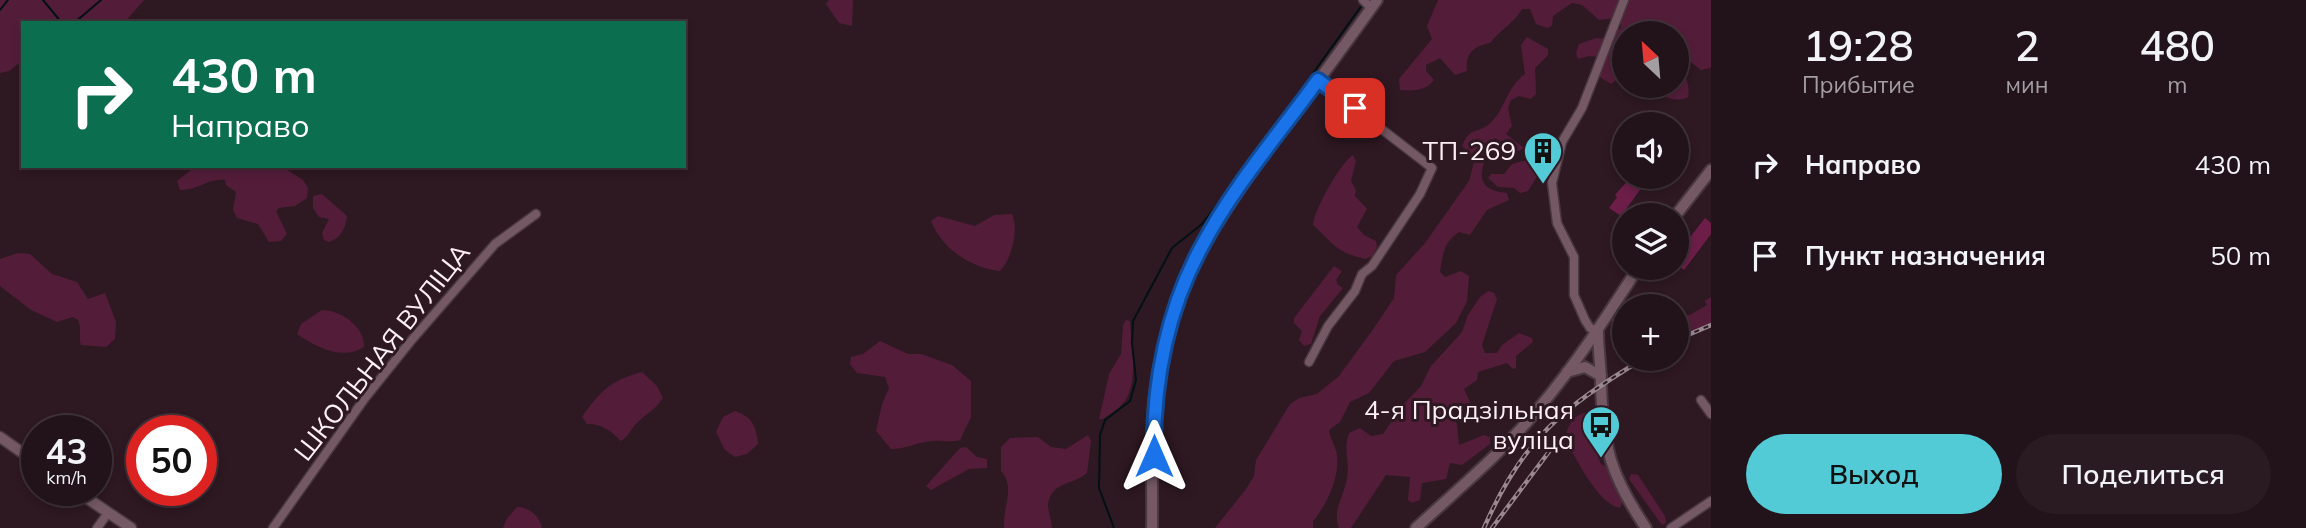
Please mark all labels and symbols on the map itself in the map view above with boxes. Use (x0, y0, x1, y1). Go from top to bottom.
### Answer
north arrow (1612, 21, 1689, 98)
pin (1325, 78, 1385, 138)
building icon: ТП-269 (1522, 130, 1564, 185)
place label: ТП-269 (1422, 134, 1516, 167)
street label: ШКОЛЬНАЯ ВУЛІЦА (286, 236, 477, 467)
place label: 4-я Прадзільная вуліца (1364, 393, 1574, 456)
bus stop icon: 4-я Прадзільная вуліца (1580, 404, 1622, 459)
speed limit sign: 50 (126, 415, 217, 506)
position arrow (1117, 419, 1191, 493)

